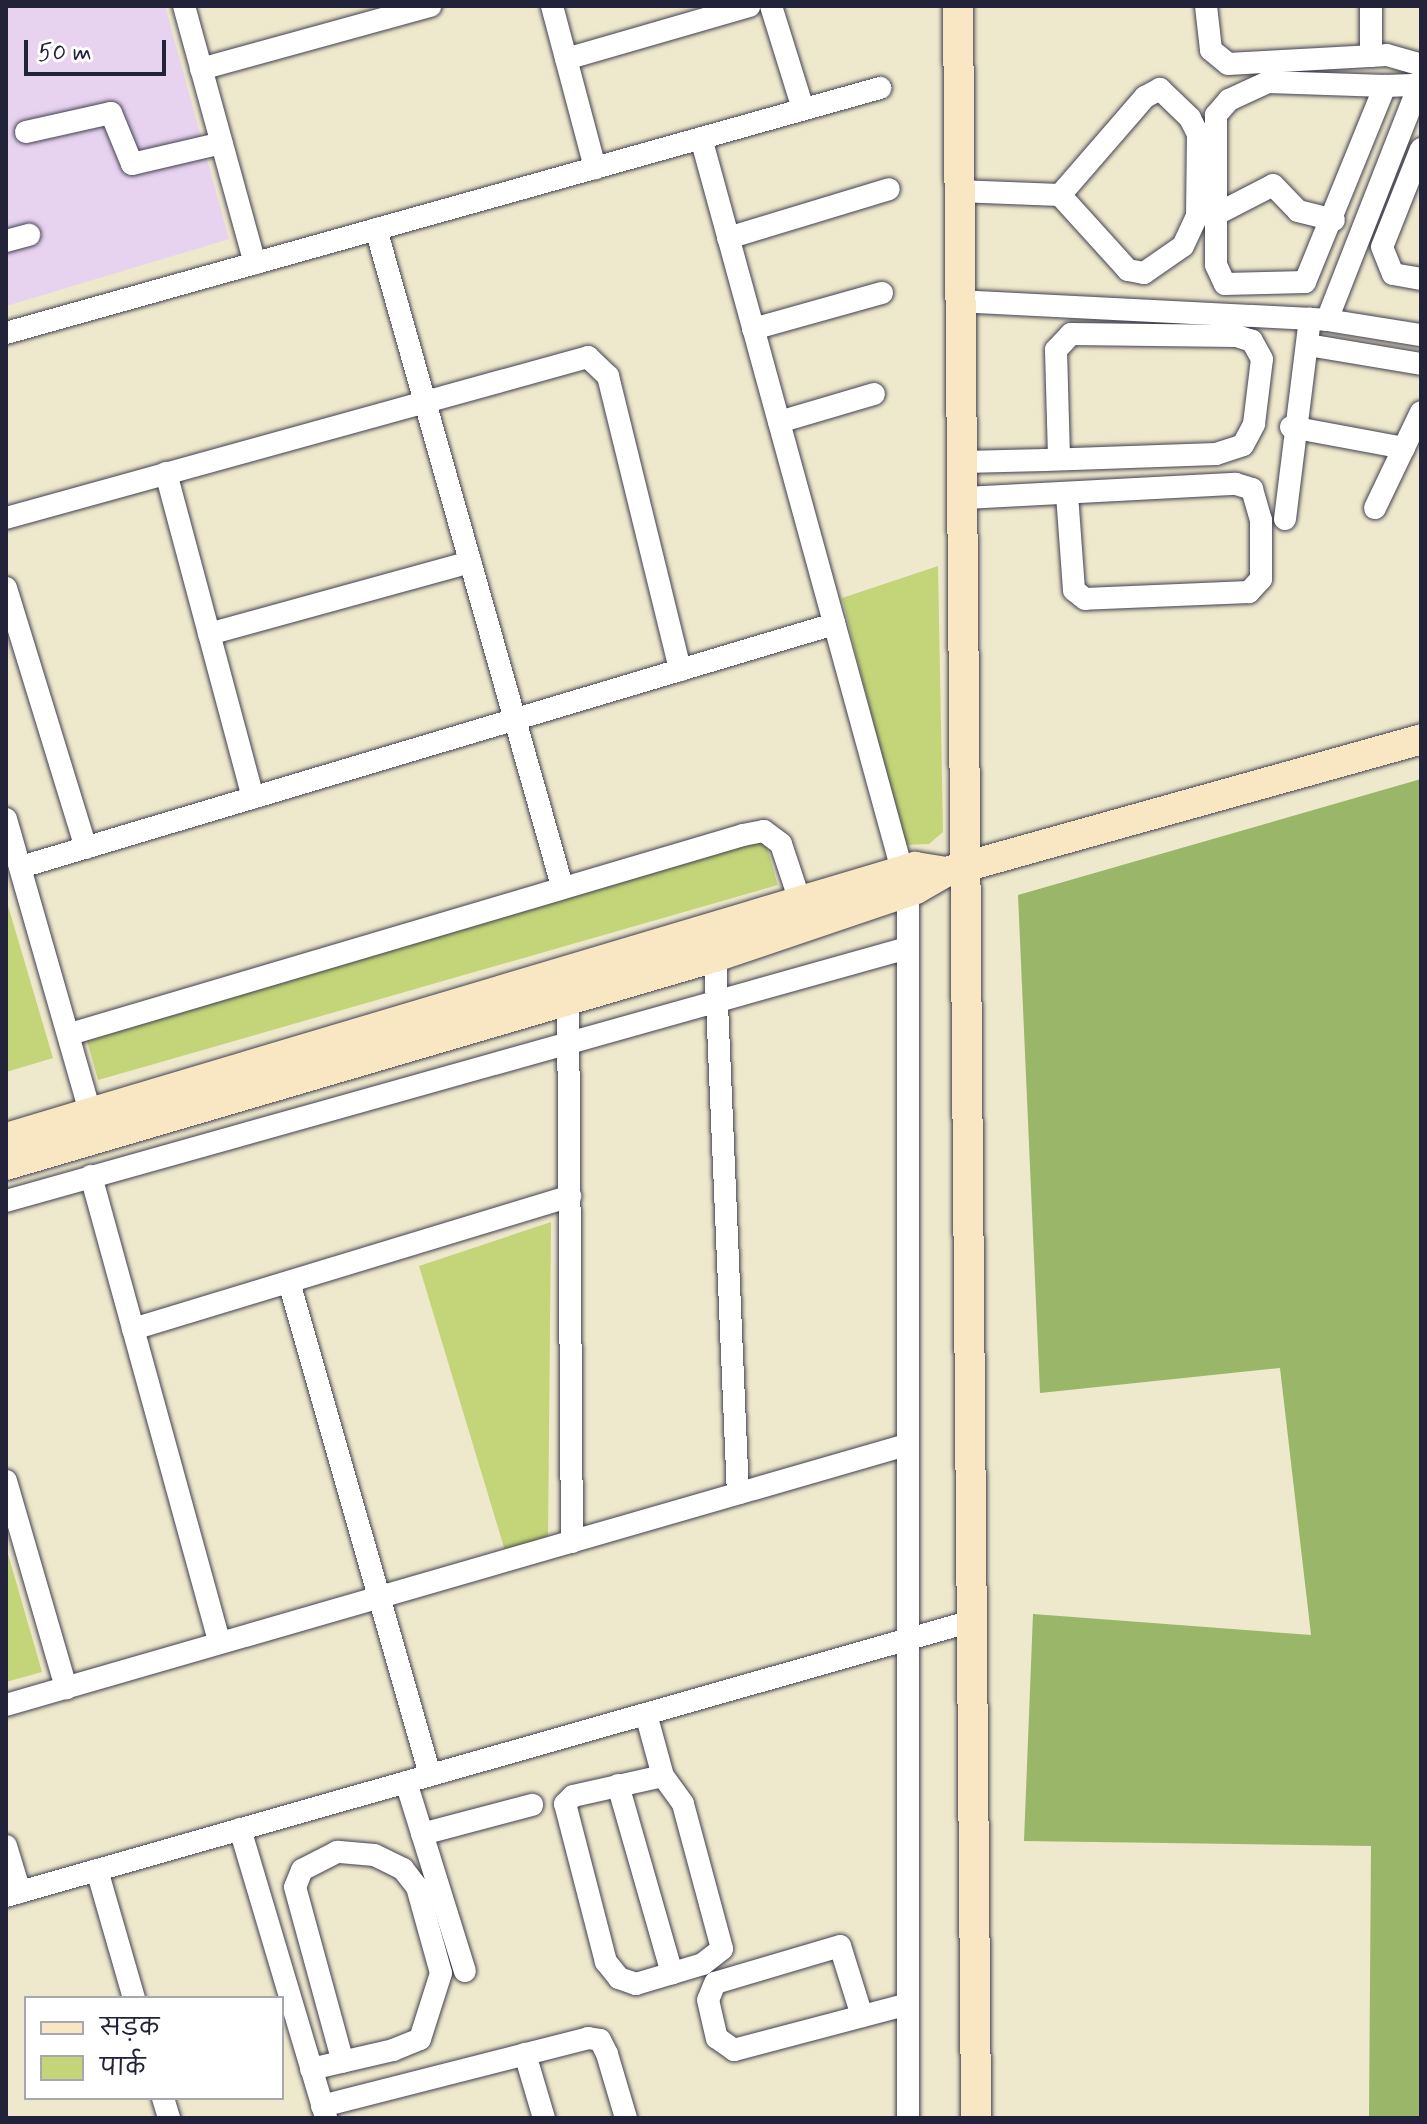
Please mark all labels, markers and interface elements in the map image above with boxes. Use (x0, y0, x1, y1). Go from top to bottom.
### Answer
scale bar (28, 24, 170, 74)
text: 50 m (38, 38, 92, 69)
legend (24, 1996, 284, 2100)
text: सड़क (100, 2013, 159, 2044)
text: पार्क (100, 2053, 145, 2084)

